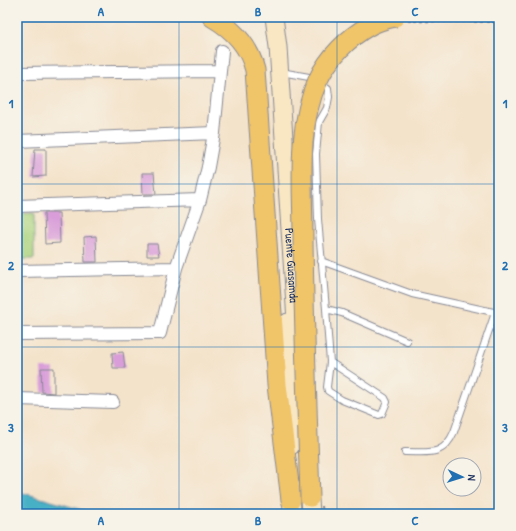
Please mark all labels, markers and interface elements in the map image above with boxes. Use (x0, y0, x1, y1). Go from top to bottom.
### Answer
text: A (98, 2, 105, 20)
text: B (255, 2, 262, 20)
text: C (411, 2, 419, 20)
text: 1 (9, 94, 14, 112)
text: 1 (503, 94, 508, 112)
street label: Puente Guasamda (281, 227, 303, 303)
text: 2 (8, 256, 15, 274)
text: 2 (502, 256, 509, 274)
text: 3 (8, 418, 14, 436)
text: 3 (502, 418, 508, 436)
north arrow (442, 457, 482, 497)
text: N (465, 474, 479, 481)
text: A (98, 511, 105, 529)
text: B (255, 511, 262, 529)
text: C (411, 511, 419, 529)

